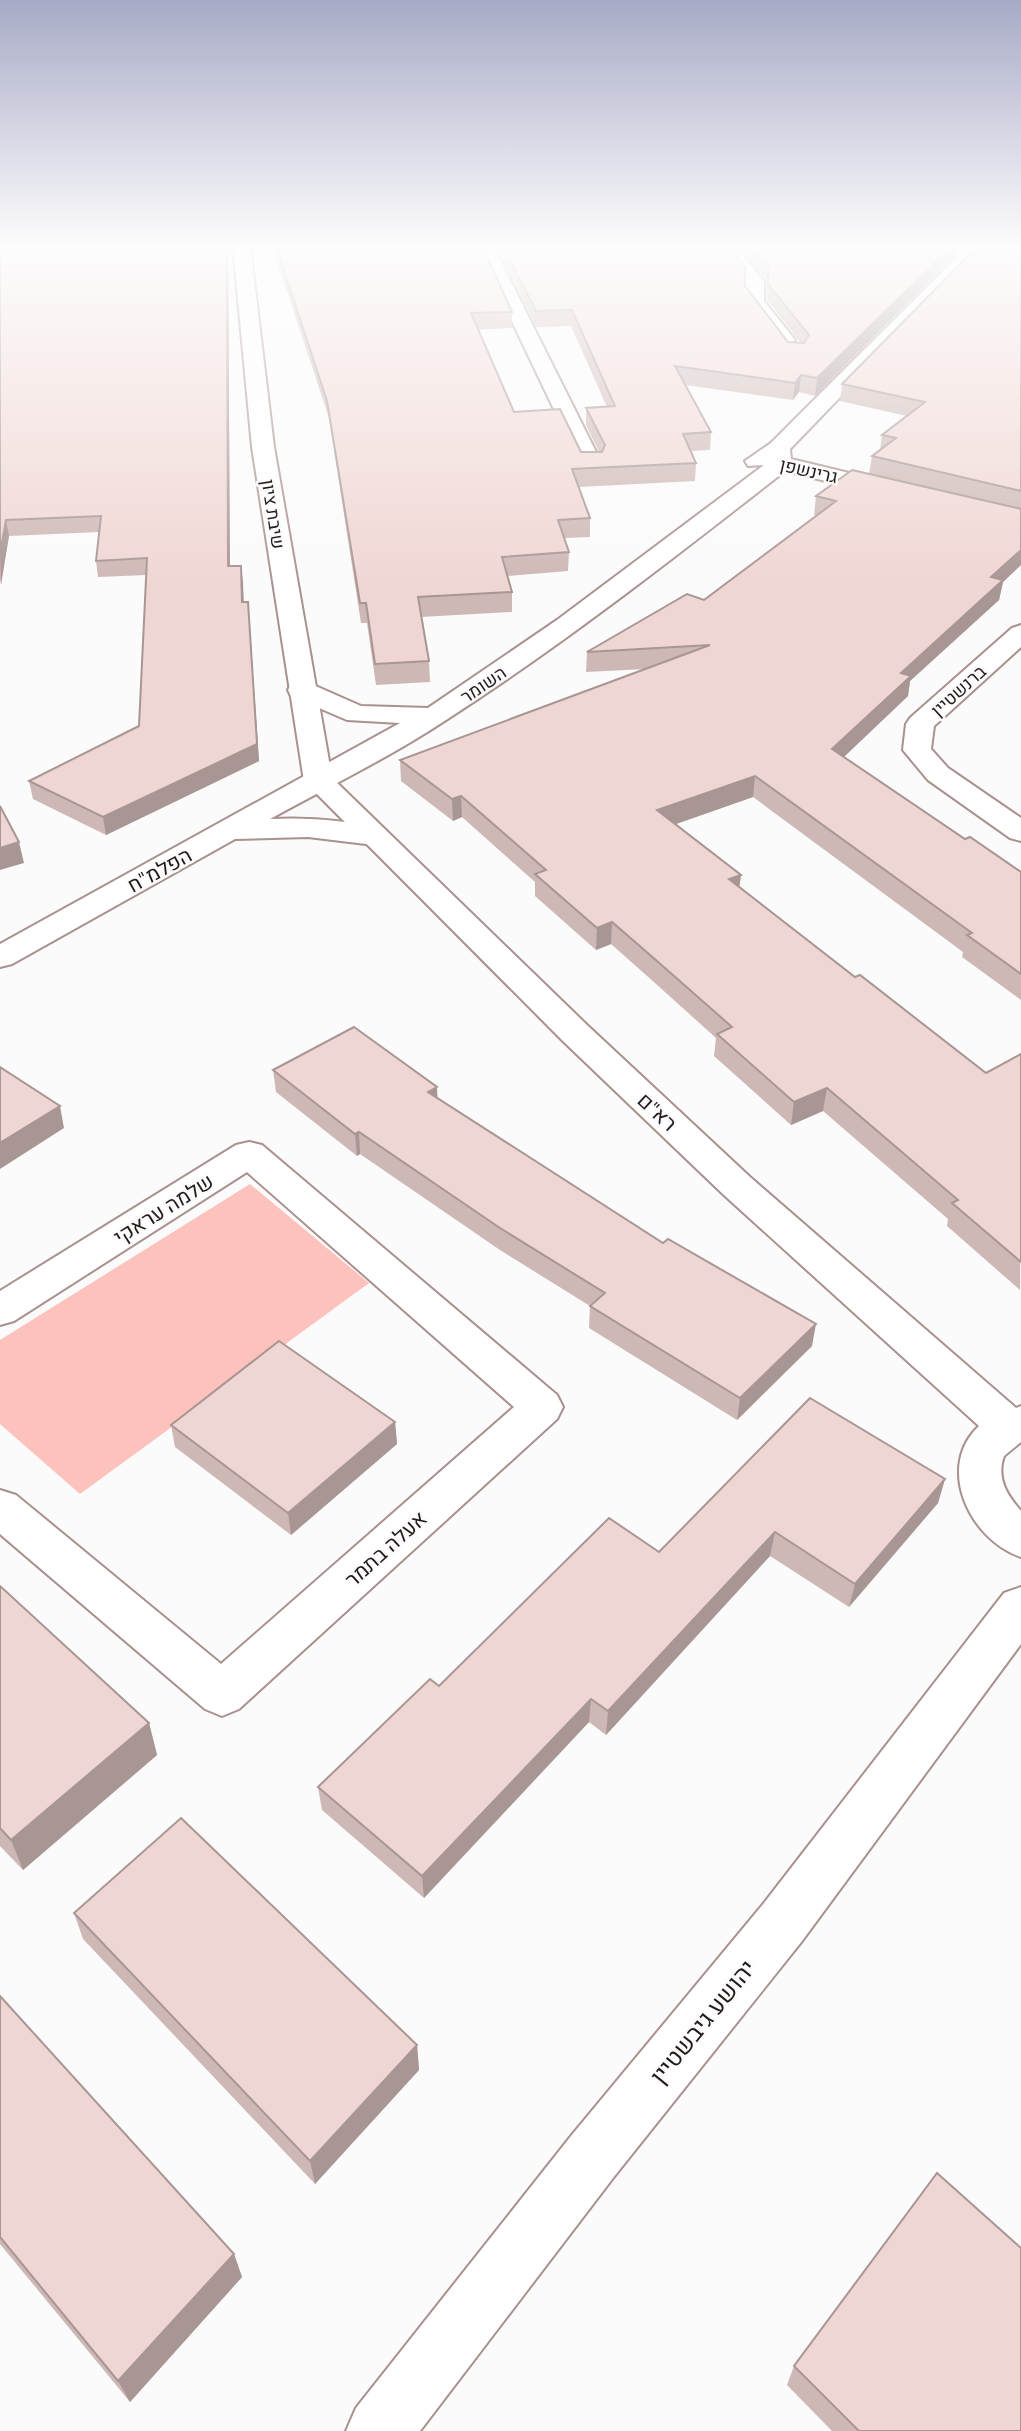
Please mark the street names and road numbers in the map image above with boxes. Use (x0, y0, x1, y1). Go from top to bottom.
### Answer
street label: גרינשפן (778, 453, 840, 487)
street label: שיבת ציון (258, 478, 290, 550)
street label: ברנשטיין (926, 659, 990, 720)
street label: השומר (456, 661, 510, 707)
street label: הפלמ"ח (122, 841, 196, 897)
street label: רא"ם (633, 1087, 683, 1135)
street label: שלמה עראקי (108, 1167, 218, 1249)
street label: אעלה בתמר (339, 1505, 431, 1591)
street label: יהושע גיבשטיין (643, 1953, 761, 2089)

